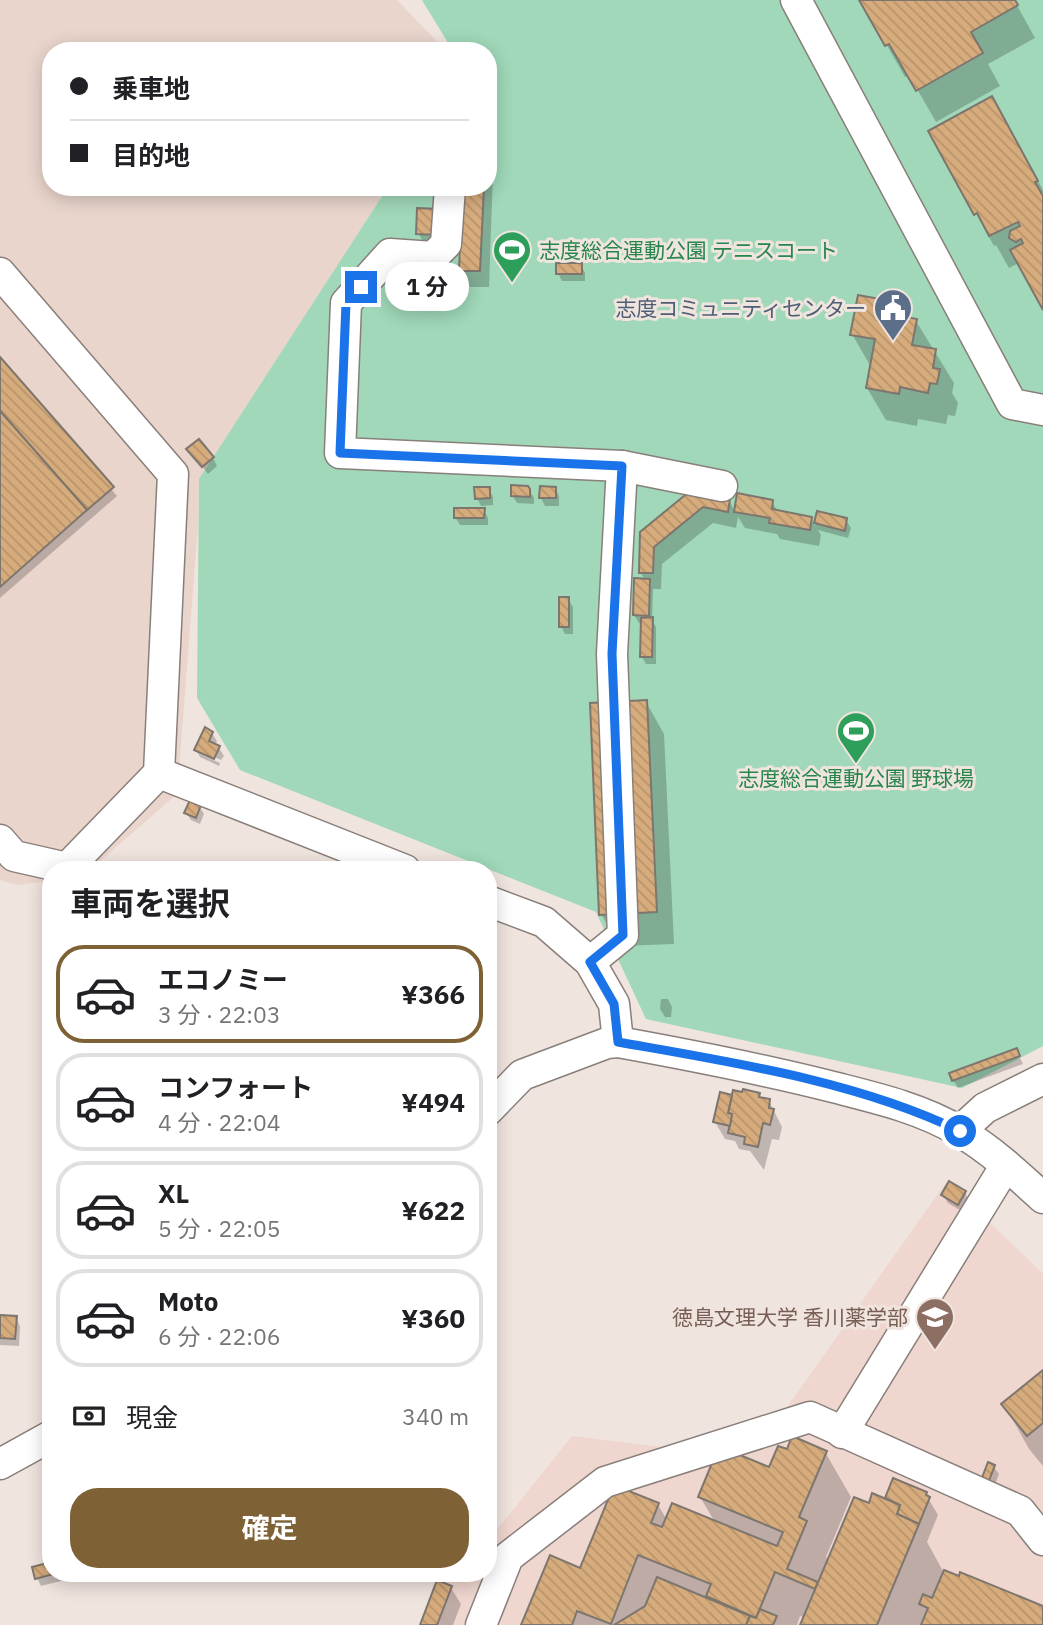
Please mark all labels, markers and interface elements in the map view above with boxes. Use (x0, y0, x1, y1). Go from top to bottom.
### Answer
text: 乗車地 (112, 71, 190, 105)
text: 目的地 (112, 138, 190, 172)
sports icon: 志度総合運動公園 テニスコート (491, 229, 533, 284)
place label: 志度総合運動公園 テニスコート (539, 236, 838, 264)
callout: 1 分 (386, 262, 470, 312)
route end (345, 271, 377, 303)
text: 1 分 (406, 271, 448, 301)
public building icon: 志度コミュニティセンター (872, 287, 914, 342)
place label: 志度コミュニティセンター (615, 294, 866, 322)
sports icon: 志度総合運動公園 野球場 (835, 710, 877, 765)
place label: 志度総合運動公園 野球場 (738, 764, 974, 792)
text: 車両を選択 (70, 882, 230, 924)
text: エコノミー (158, 962, 288, 996)
icon: car (74, 963, 137, 1026)
text: ¥366 (401, 977, 465, 1011)
text: 3 分 · 22:03 (158, 999, 281, 1029)
text: コンフォート (158, 1070, 313, 1104)
icon: car (74, 1071, 137, 1134)
text: ¥494 (401, 1085, 465, 1119)
text: 4 分 · 22:04 (158, 1107, 281, 1137)
route start (944, 1115, 976, 1147)
text: XL (158, 1176, 189, 1210)
icon: car (74, 1179, 137, 1242)
text: ¥622 (401, 1193, 465, 1227)
text: 5 分 · 22:05 (158, 1213, 281, 1243)
text: Moto (158, 1284, 218, 1318)
icon: car (74, 1287, 137, 1350)
school or university icon: 徳島文理大学 香川薬学部 (914, 1296, 956, 1351)
text: ¥360 (401, 1301, 465, 1335)
place label: 徳島文理大学 香川薬学部 (672, 1303, 908, 1331)
text: 6 分 · 22:06 (158, 1321, 281, 1351)
icon: cash (70, 1397, 108, 1435)
text: 現金 (126, 1400, 178, 1434)
text: 340 m (402, 1401, 469, 1431)
button: 確定 (70, 1488, 469, 1568)

